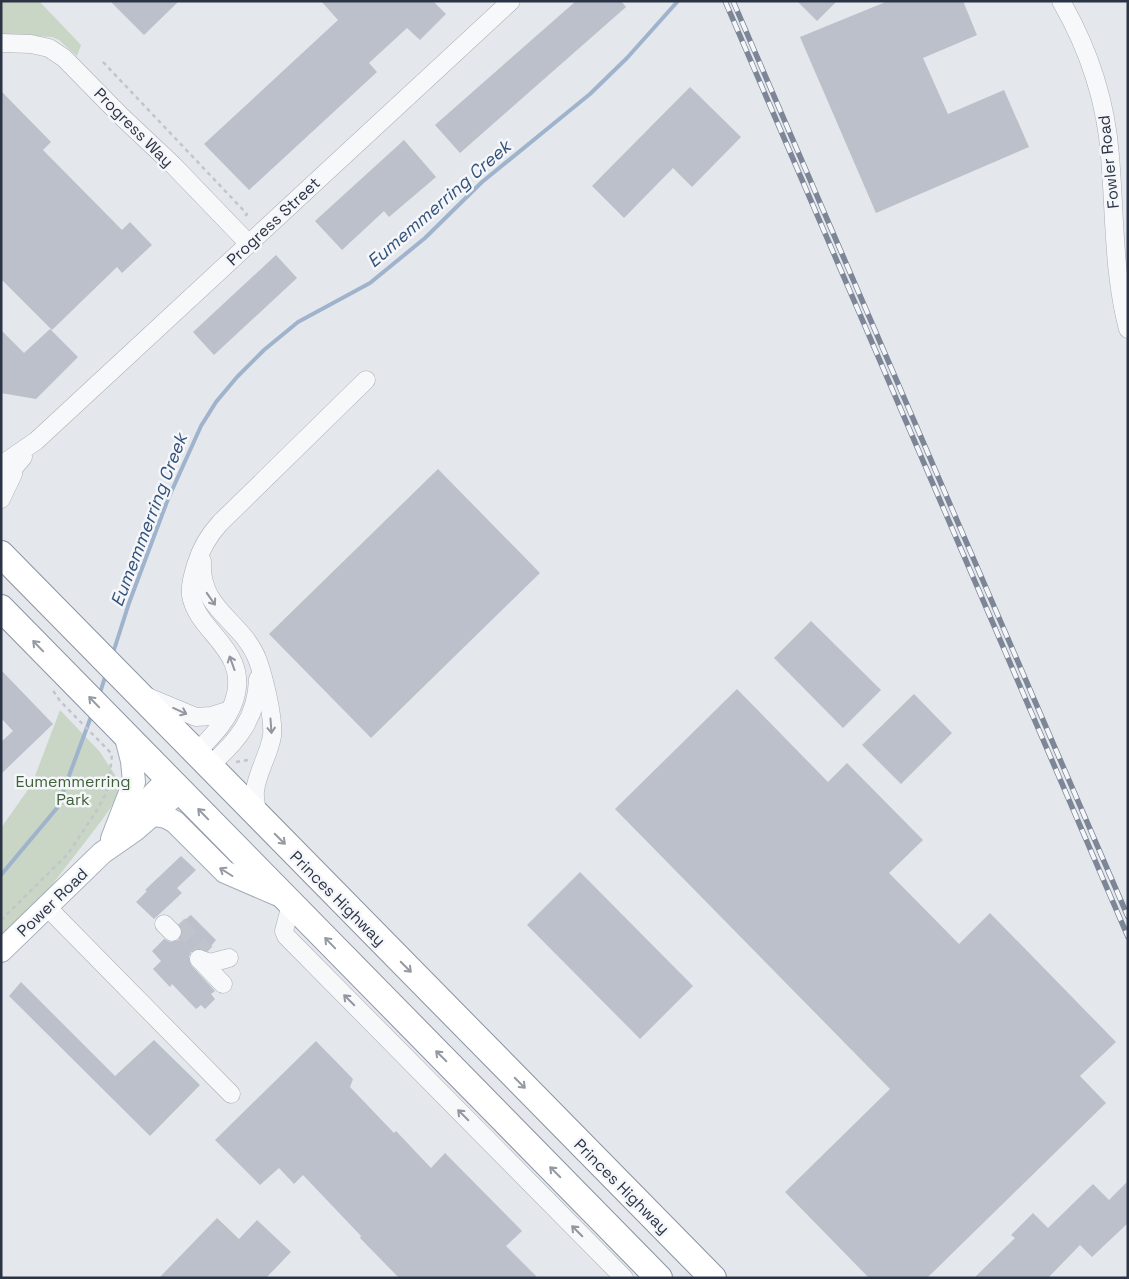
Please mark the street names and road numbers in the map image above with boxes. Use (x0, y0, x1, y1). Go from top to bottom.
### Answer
street label: Progress Way (89, 83, 178, 172)
street label: Fowler Road (1093, 114, 1124, 210)
street label: Progress Street (222, 173, 325, 270)
street label: Princes Highway (285, 846, 390, 951)
street label: Power Road (12, 863, 92, 941)
street label: Princes Highway (569, 1134, 674, 1239)

